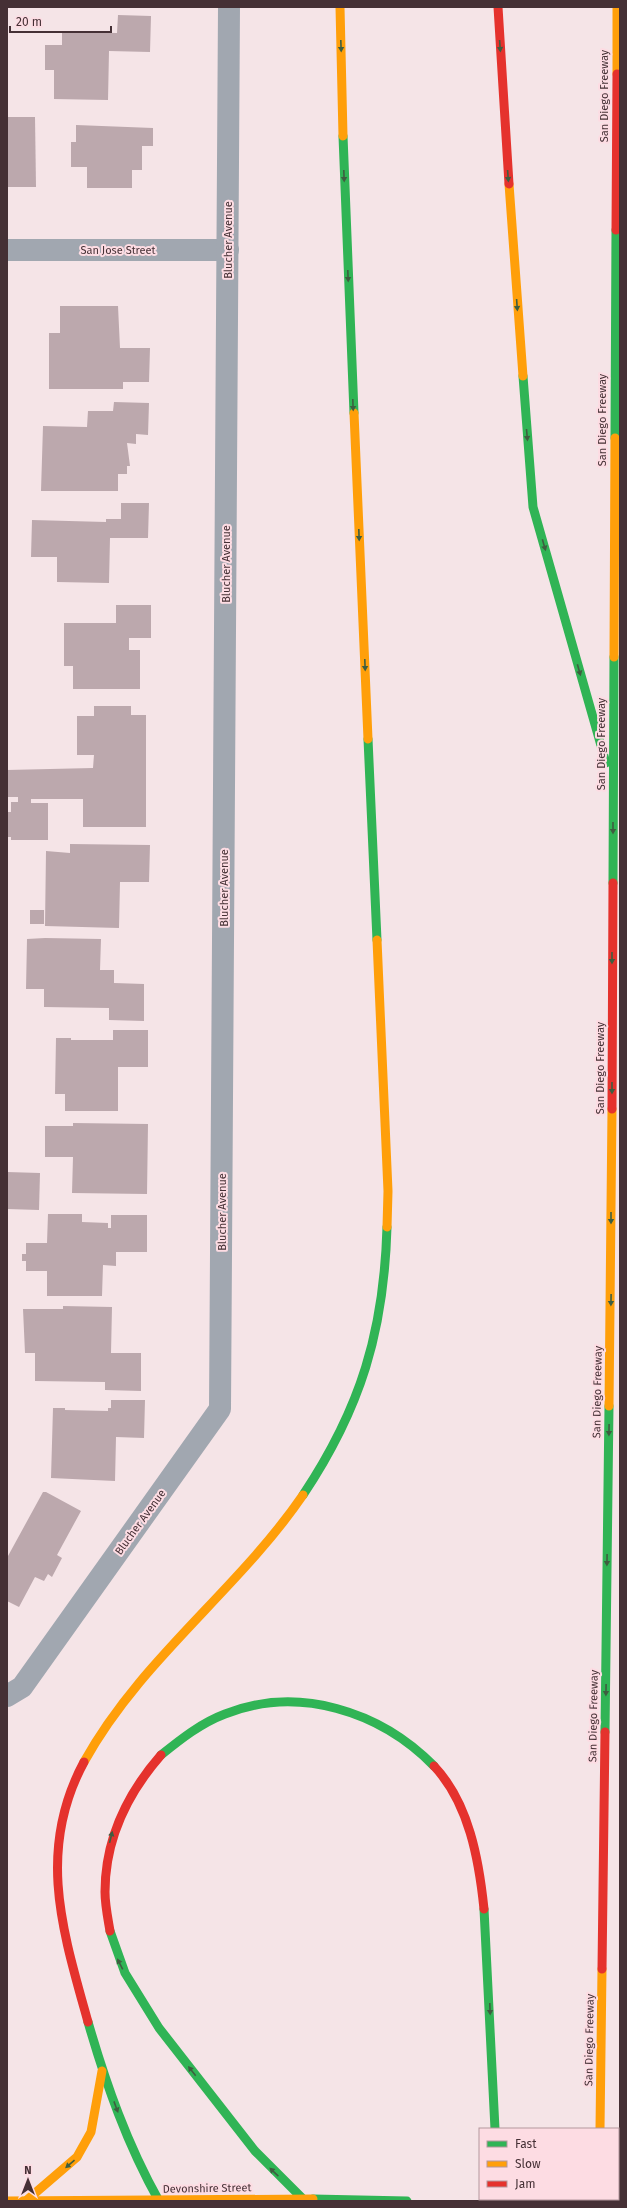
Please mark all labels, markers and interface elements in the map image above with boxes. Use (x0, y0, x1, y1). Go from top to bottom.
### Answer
scale bar (10, 8, 111, 34)
text: 20 m (16, 15, 42, 29)
one-way arrow (338, 40, 344, 53)
one-way arrow (497, 40, 504, 52)
street label: San Diego Freeway (598, 49, 611, 142)
one-way arrow (341, 170, 348, 182)
one-way arrow (505, 170, 512, 182)
street label: Blucher Avenue (222, 201, 235, 279)
street label: San Jose Street (80, 244, 156, 257)
one-way arrow (345, 270, 351, 283)
one-way arrow (513, 299, 520, 311)
street label: San Diego Freeway (596, 373, 609, 466)
one-way arrow (350, 399, 357, 411)
one-way arrow (524, 429, 531, 441)
street label: Blucher Avenue (220, 525, 233, 603)
one-way arrow (356, 529, 362, 542)
one-way arrow (541, 539, 547, 551)
one-way arrow (361, 659, 368, 671)
one-way arrow (576, 664, 582, 676)
street label: San Diego Freeway (595, 697, 608, 790)
one-way arrow (610, 822, 616, 835)
street label: Blucher Avenue (218, 849, 231, 927)
one-way arrow (609, 952, 615, 965)
street label: San Diego Freeway (594, 1021, 607, 1114)
one-way arrow (609, 1082, 615, 1095)
street label: Blucher Avenue (216, 1173, 229, 1251)
one-way arrow (608, 1212, 614, 1225)
one-way arrow (608, 1294, 614, 1307)
street label: San Diego Freeway (590, 1345, 605, 1438)
one-way arrow (606, 1424, 612, 1437)
street label: Blucher Avenue (112, 1487, 168, 1558)
one-way arrow (604, 1554, 610, 1567)
street label: San Diego Freeway (586, 1669, 601, 1762)
one-way arrow (602, 1684, 609, 1696)
one-way arrow (109, 1830, 115, 1843)
one-way arrow (117, 1958, 123, 1969)
street label: San Diego Freeway (582, 1993, 597, 2086)
one-way arrow (487, 2003, 494, 2015)
one-way arrow (188, 2066, 197, 2077)
one-way arrow (113, 2102, 119, 2114)
legend (479, 2128, 619, 2200)
text: Fast (515, 2137, 537, 2151)
text: Slow (515, 2157, 541, 2171)
one-way arrow (64, 2159, 75, 2168)
north arrow (8, 2160, 48, 2200)
text: N (24, 2164, 32, 2177)
one-way arrow (270, 2168, 279, 2177)
text: Jam (515, 2177, 535, 2191)
street label: Devonshire Street (163, 2181, 251, 2196)

